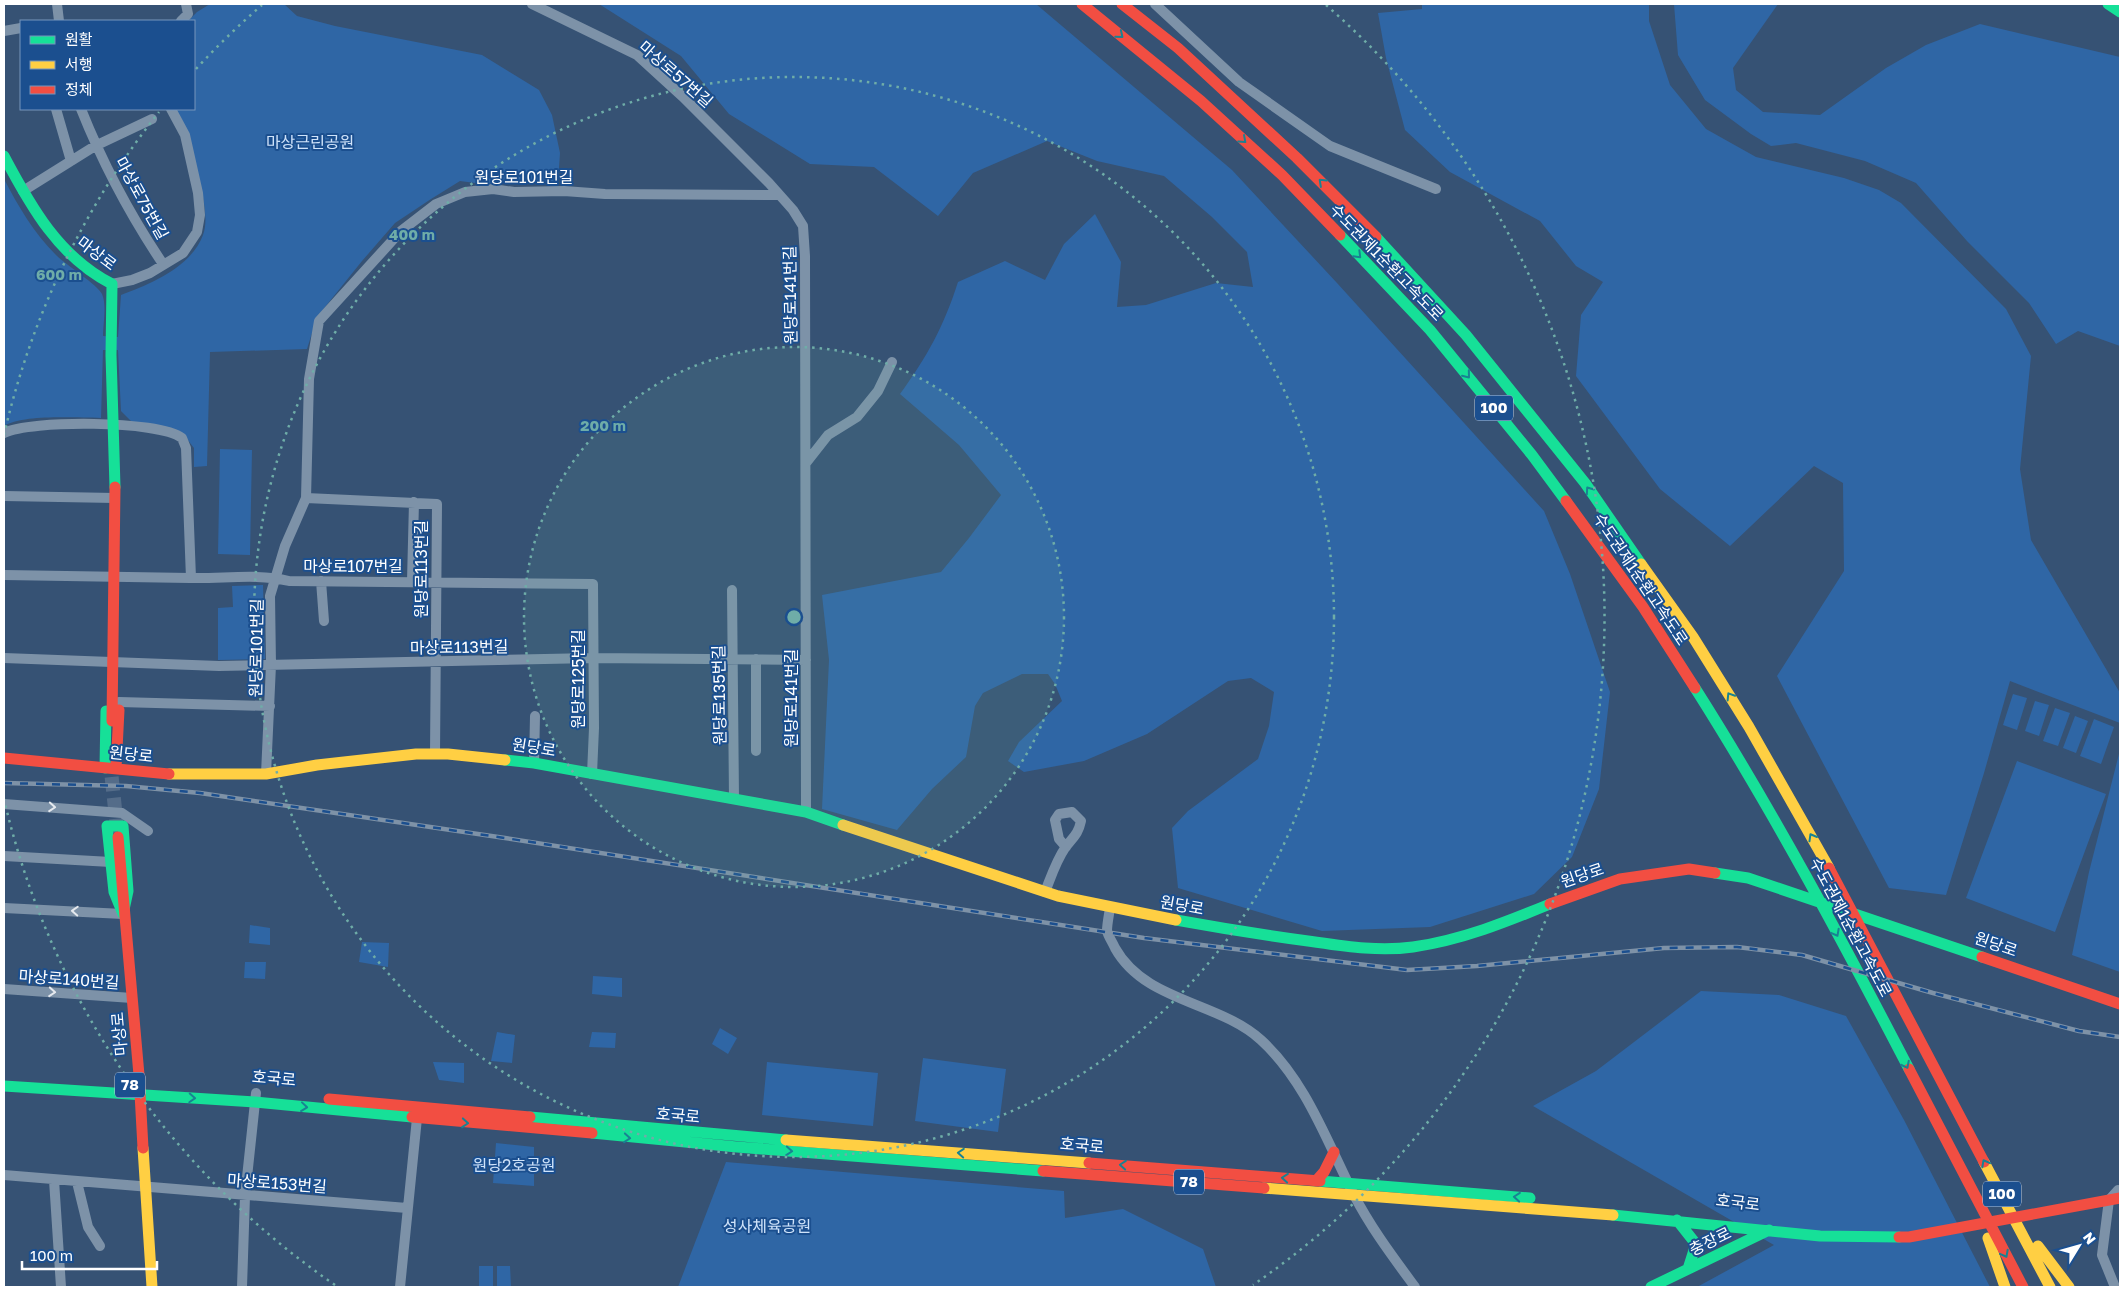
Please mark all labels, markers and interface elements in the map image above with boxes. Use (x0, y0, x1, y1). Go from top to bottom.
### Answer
legend (20, 20, 195, 110)
one-way arrow (1114, 29, 1123, 37)
text: 원활 (65, 30, 93, 48)
street label: 마상로57번길 (635, 36, 717, 112)
text: 서행 (65, 55, 93, 73)
text: 정체 (65, 80, 93, 98)
park label: 마상근린공원 (266, 132, 354, 152)
one-way arrow (1237, 135, 1246, 144)
street label: 마상로75번길 (111, 153, 173, 243)
street label: 원당로101번길 (474, 167, 574, 187)
one-way arrow (1319, 179, 1328, 188)
street label: 수도권제1순환고속도로 (1326, 199, 1448, 325)
text: 400 m (389, 225, 435, 243)
street label: 마상로 (73, 232, 121, 274)
street label: 원당로141번길 (779, 245, 801, 345)
one-way arrow (1352, 249, 1361, 258)
text: 600 m (36, 265, 82, 283)
one-way arrow (1462, 370, 1471, 379)
road number: 100 (1475, 396, 1513, 420)
text: 200 m (580, 416, 626, 434)
one-way arrow (1586, 486, 1595, 495)
street label: 수도권제1순환고속도로 (1589, 509, 1693, 649)
street label: 원당로113번길 (411, 520, 431, 618)
street label: 마상로107번길 (303, 556, 403, 576)
street label: 원당로101번길 (245, 598, 267, 698)
centre of rings (785, 608, 803, 626)
street label: 원당로125번길 (568, 629, 588, 729)
street label: 마상로113번길 (410, 636, 508, 658)
street label: 원당로135번길 (708, 645, 730, 745)
street label: 원당로141번길 (781, 649, 801, 747)
one-way arrow (1727, 693, 1736, 702)
street label: 원당로 (511, 734, 558, 760)
street label: 원당로 (108, 742, 154, 766)
one-way arrow (49, 802, 57, 813)
one-way arrow (1808, 833, 1818, 842)
street label: 수도권제1순환고속도로 (1806, 854, 1896, 1000)
street label: 원당로 (1558, 858, 1606, 892)
street label: 원당로 (1159, 891, 1206, 919)
one-way arrow (71, 906, 79, 917)
street label: 원당로 (1972, 927, 2020, 961)
one-way arrow (1830, 928, 1840, 937)
street label: 마상로140번길 (18, 966, 120, 992)
one-way arrow (49, 987, 57, 998)
street label: 마상로 (107, 1011, 131, 1057)
one-way arrow (1900, 1060, 1910, 1069)
street label: 호국로 (251, 1066, 297, 1090)
road number: 78 (115, 1072, 145, 1098)
one-way arrow (188, 1093, 196, 1104)
one-way arrow (300, 1101, 308, 1112)
street label: 호국로 (655, 1103, 701, 1127)
one-way arrow (462, 1117, 470, 1128)
one-way arrow (623, 1132, 631, 1143)
street label: 호국로 (1059, 1133, 1105, 1157)
one-way arrow (785, 1146, 793, 1157)
one-way arrow (957, 1147, 965, 1158)
park label: 원당2호공원 (473, 1155, 555, 1175)
one-way arrow (1981, 1159, 1991, 1168)
one-way arrow (1119, 1160, 1127, 1171)
street label: 마상로153번길 (226, 1170, 328, 1196)
road number: 78 (1174, 1170, 1204, 1194)
one-way arrow (1281, 1173, 1289, 1184)
road number: 100 (1983, 1182, 2021, 1206)
street label: 호국로 (1715, 1189, 1761, 1215)
one-way arrow (1512, 1192, 1520, 1203)
park label: 성사체육공원 (723, 1216, 811, 1236)
north arrow (2054, 1221, 2104, 1271)
street label: 충장로 (1686, 1222, 1734, 1260)
text: N (2080, 1229, 2100, 1247)
scale bar (22, 1238, 158, 1270)
text: 100 m (30, 1246, 73, 1264)
one-way arrow (1999, 1248, 2009, 1257)

